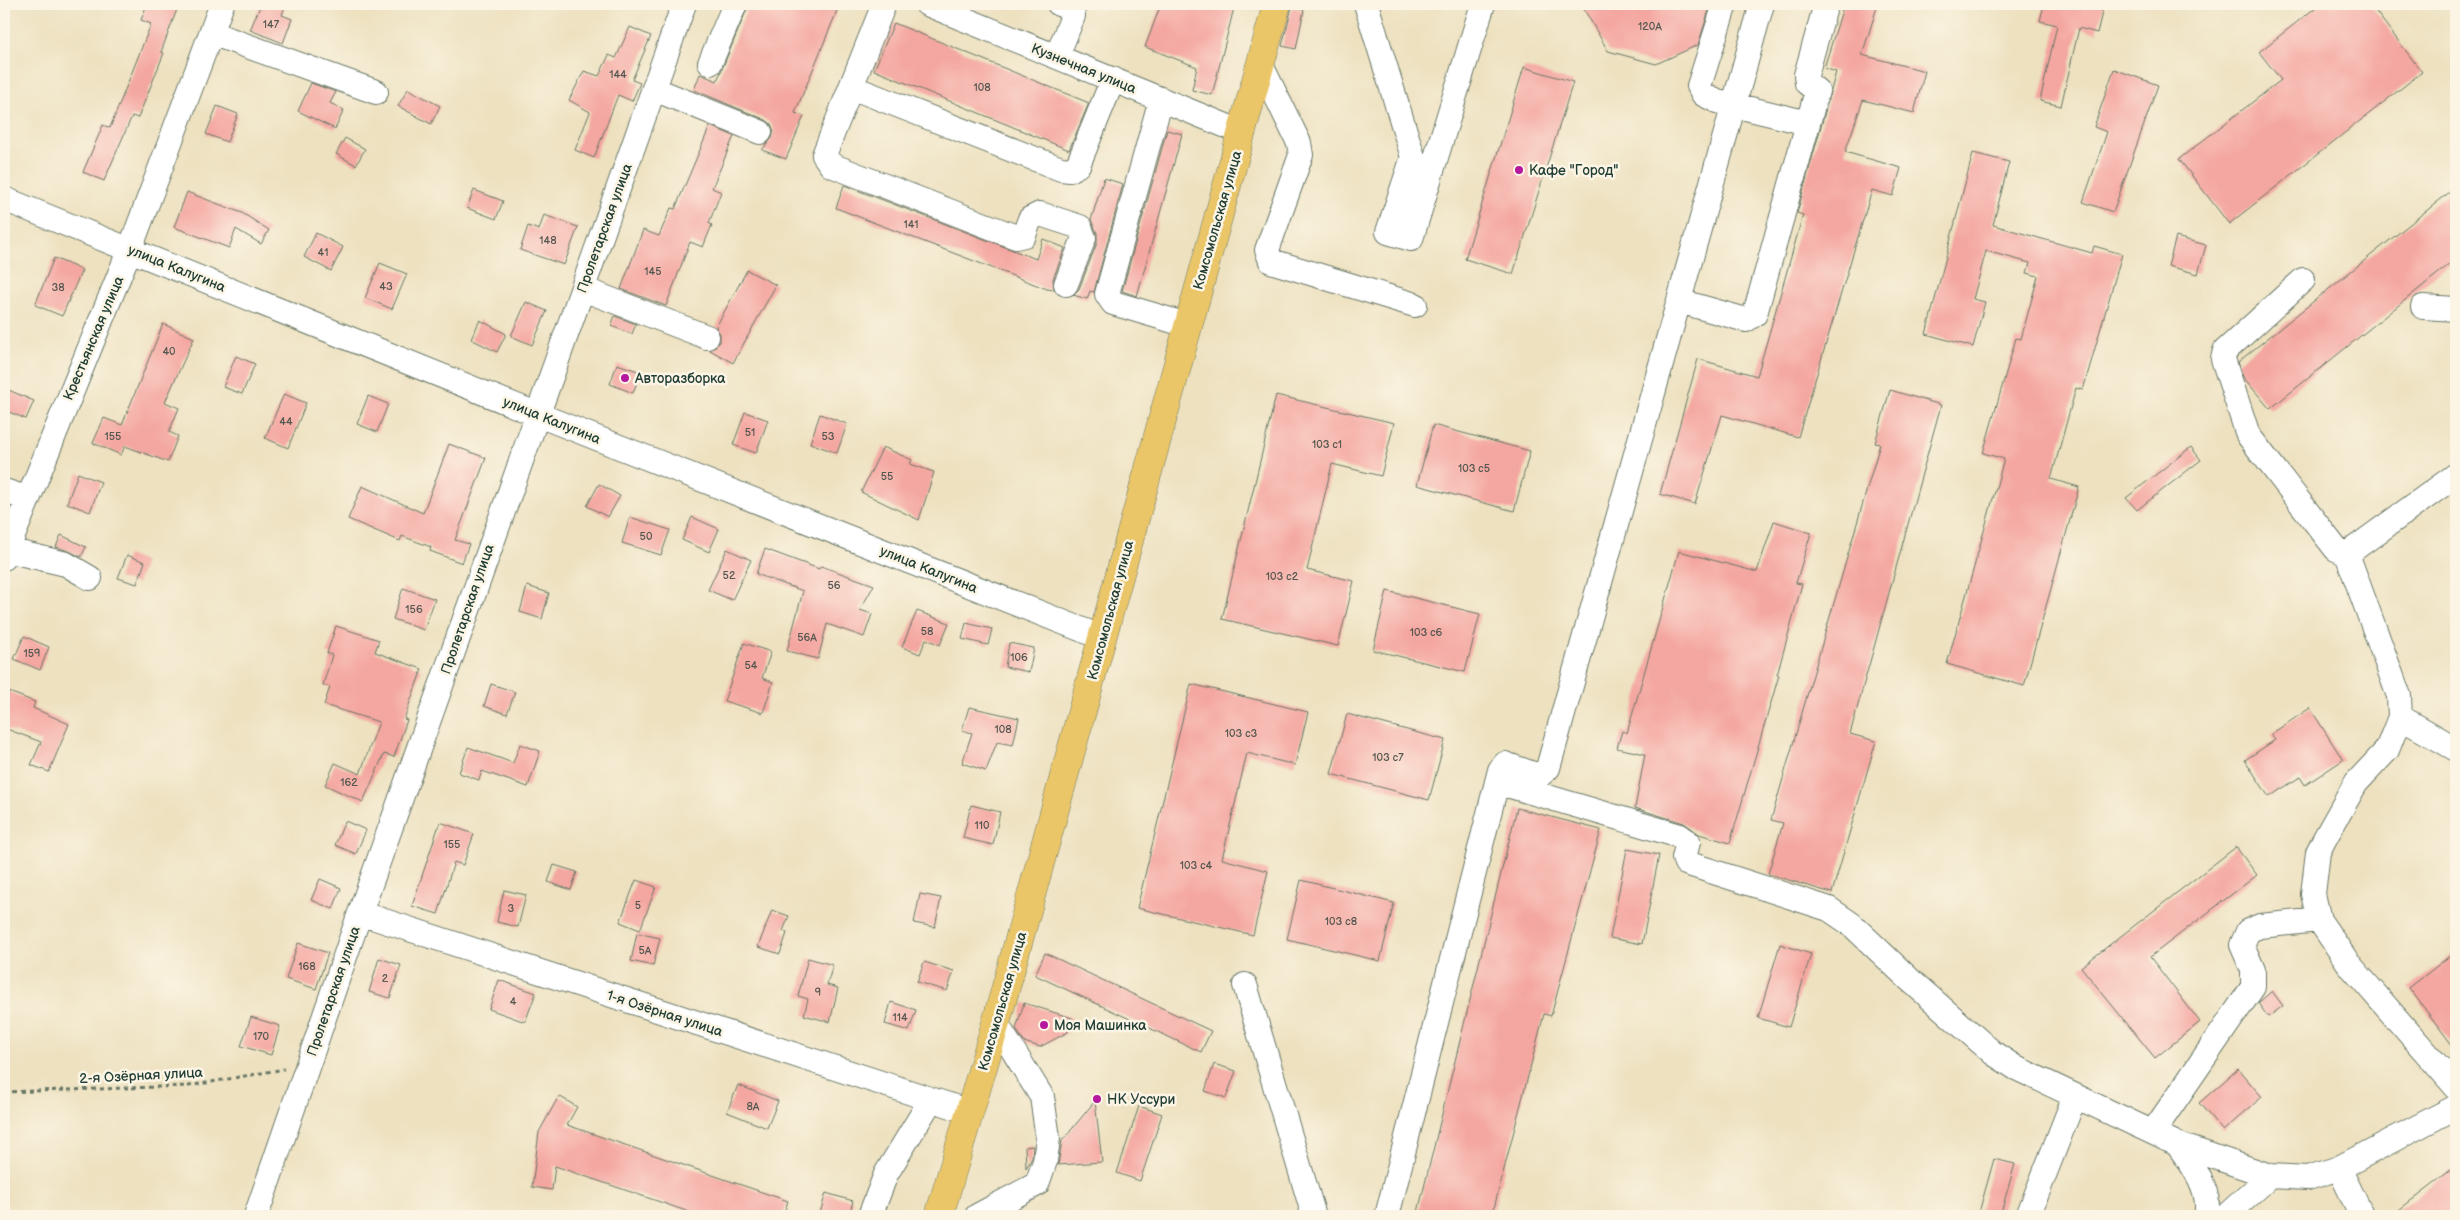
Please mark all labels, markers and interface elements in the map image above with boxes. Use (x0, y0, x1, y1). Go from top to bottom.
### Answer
house number: 147 (263, 18, 280, 31)
house number: 120А (1638, 20, 1662, 33)
street label: Кузнечная улица (1029, 40, 1139, 98)
house number: 144 (609, 68, 627, 81)
house number: 108 (973, 81, 991, 94)
street label: Комсомольская улица (1190, 148, 1246, 292)
street label: Пролетарская улица (573, 161, 636, 295)
place label: Кафе "Город" (1529, 162, 1618, 179)
marker: Кафе "Город" (1513, 164, 1525, 176)
house number: 141 (903, 218, 919, 231)
house number: 148 (539, 234, 557, 247)
street label: улица Калугина (126, 241, 229, 296)
house number: 41 (318, 246, 328, 259)
house number: 145 (644, 265, 662, 278)
street label: Крестьянская улица (60, 273, 128, 403)
house number: 43 (379, 280, 393, 293)
house number: 38 (51, 281, 65, 294)
house number: 40 (162, 345, 176, 358)
place label: Авторазборка (634, 370, 726, 387)
marker: Авторазборка (619, 372, 631, 384)
street label: улица Калугина (501, 393, 604, 448)
house number: 44 (279, 415, 293, 428)
house number: 51 (745, 426, 755, 439)
house number: 155 (105, 430, 121, 443)
house number: 53 (821, 430, 835, 443)
house number: 103 с1 (1312, 438, 1342, 451)
house number: 103 с5 (1458, 462, 1490, 475)
house number: 55 (881, 470, 893, 483)
house number: 50 (640, 530, 653, 543)
street label: Комсомольская улица (1084, 538, 1137, 682)
street label: Пролетарская улица (437, 541, 498, 676)
street label: улица Калугина (878, 542, 981, 597)
house number: 52 (723, 569, 736, 582)
house number: 103 с2 (1266, 570, 1299, 583)
house number: 56 (827, 579, 841, 592)
house number: 156 (405, 603, 423, 616)
house number: 58 (921, 625, 933, 638)
house number: 103 с6 (1410, 626, 1443, 639)
house number: 56А (797, 631, 817, 644)
house number: 159 (24, 647, 40, 660)
house number: 106 (1010, 651, 1028, 664)
house number: 54 (744, 659, 758, 672)
house number: 108 (994, 723, 1012, 736)
house number: 103 с3 (1225, 727, 1258, 740)
house number: 103 с7 (1372, 751, 1404, 764)
house number: 162 (340, 776, 358, 789)
house number: 110 (975, 819, 990, 832)
house number: 155 (444, 838, 460, 851)
house number: 103 с4 (1180, 859, 1213, 872)
house number: 5 (635, 899, 641, 912)
house number: 3 (508, 902, 515, 915)
house number: 103 с8 (1325, 915, 1357, 928)
street label: Пролетарская улица (303, 923, 364, 1058)
street label: Комсомольская улица (975, 929, 1031, 1073)
house number: 5А (639, 944, 652, 957)
house number: 168 (298, 960, 316, 973)
house number: 2 (382, 972, 389, 985)
house number: 9 (815, 986, 821, 999)
street label: 1-я Озёрная улица (605, 987, 726, 1040)
house number: 4 (510, 995, 517, 1008)
house number: 114 (892, 1011, 908, 1024)
place label: Моя Машинка (1054, 1017, 1147, 1034)
marker: Моя Машинка (1038, 1019, 1050, 1031)
house number: 170 (253, 1030, 270, 1043)
street label: 2-я Озёрная улица (79, 1064, 204, 1087)
place label: НК Уссури (1107, 1091, 1175, 1108)
marker: НК Уссури (1091, 1093, 1103, 1105)
house number: 8А (746, 1100, 760, 1113)

